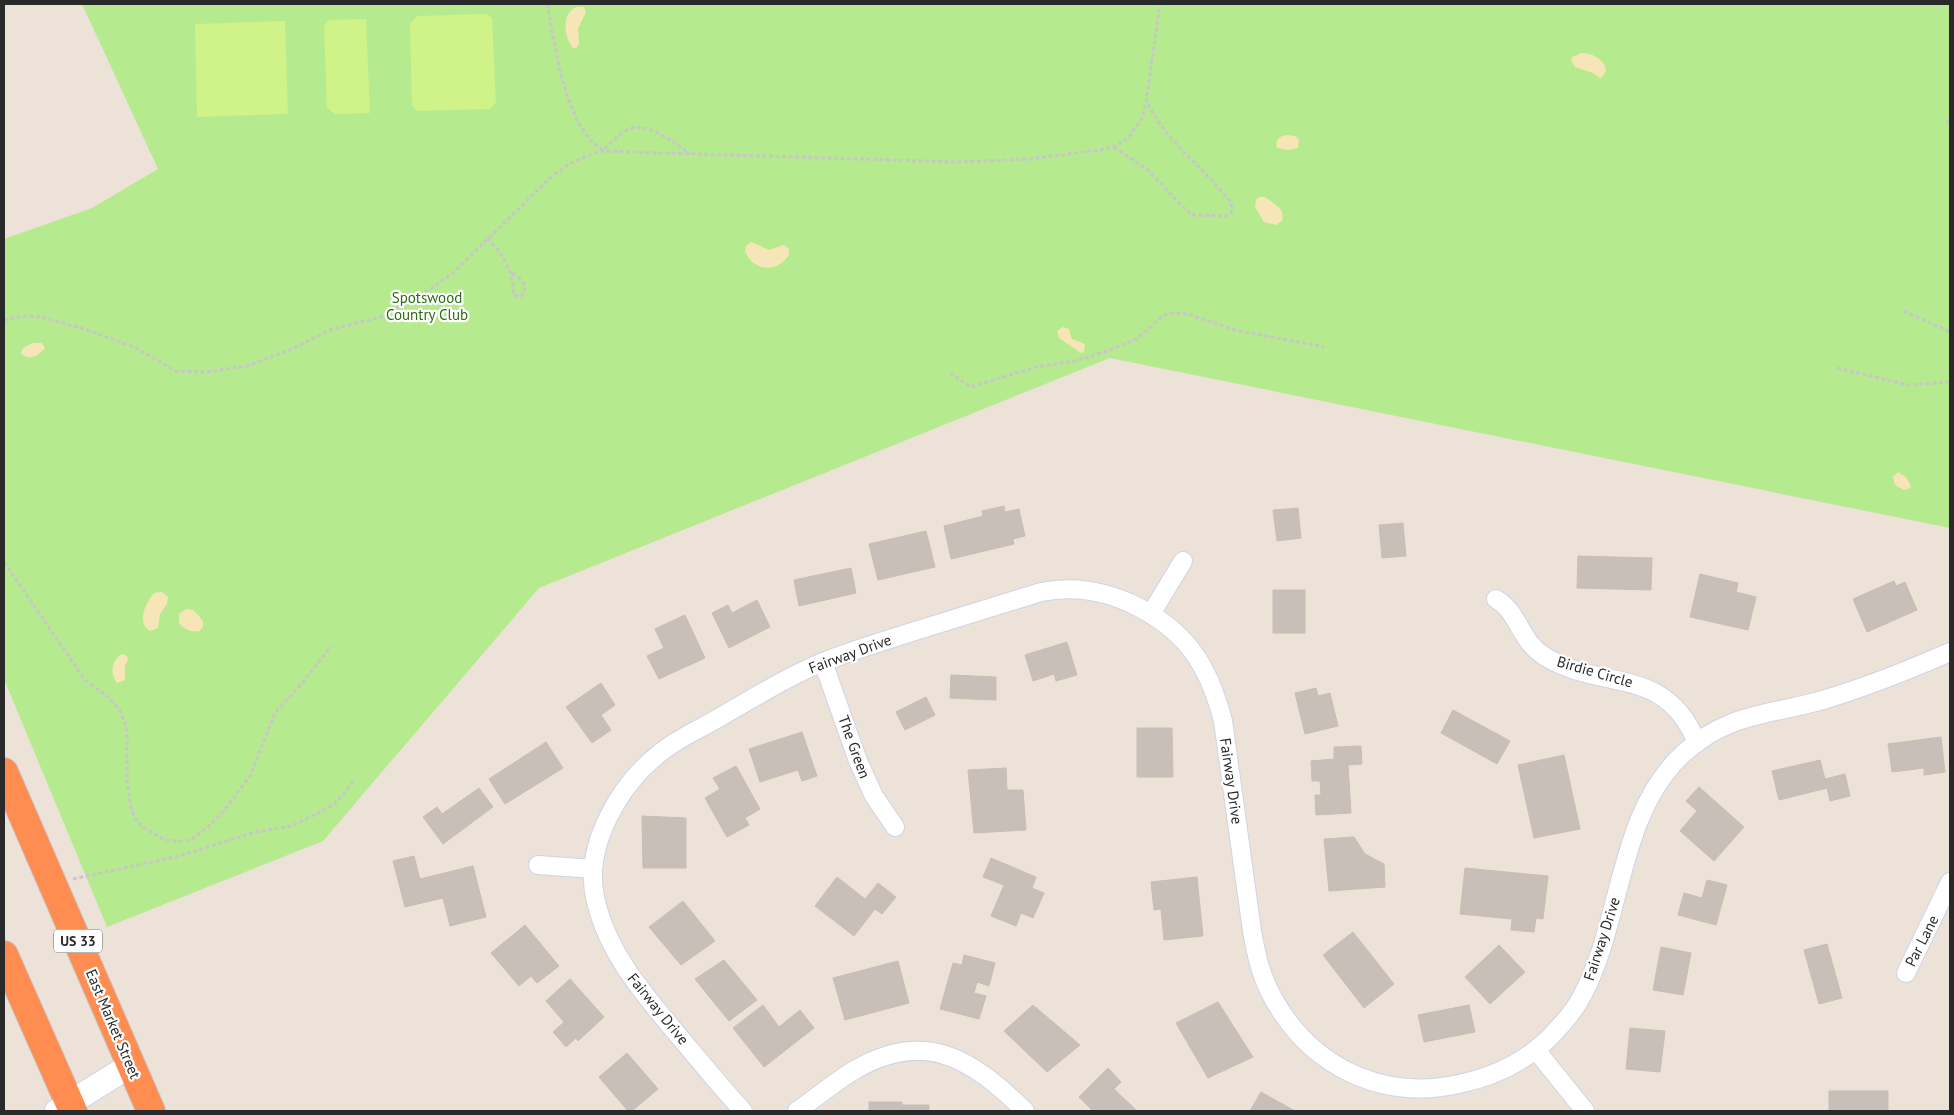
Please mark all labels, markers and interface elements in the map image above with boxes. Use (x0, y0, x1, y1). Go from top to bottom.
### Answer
park label: Spotswood Country Club (386, 288, 468, 324)
street label: Fairway Drive (806, 630, 894, 677)
street label: Birdie Circle (1555, 652, 1635, 691)
street label: The Green (834, 713, 875, 781)
street label: Fairway Drive (1216, 737, 1247, 825)
street label: Fairway Drive (1579, 895, 1624, 983)
street label: Par Lane (1901, 912, 1943, 970)
road number: US 33 (54, 929, 102, 952)
street label: East Market Street (82, 966, 145, 1082)
street label: Fairway Drive (624, 969, 693, 1048)

